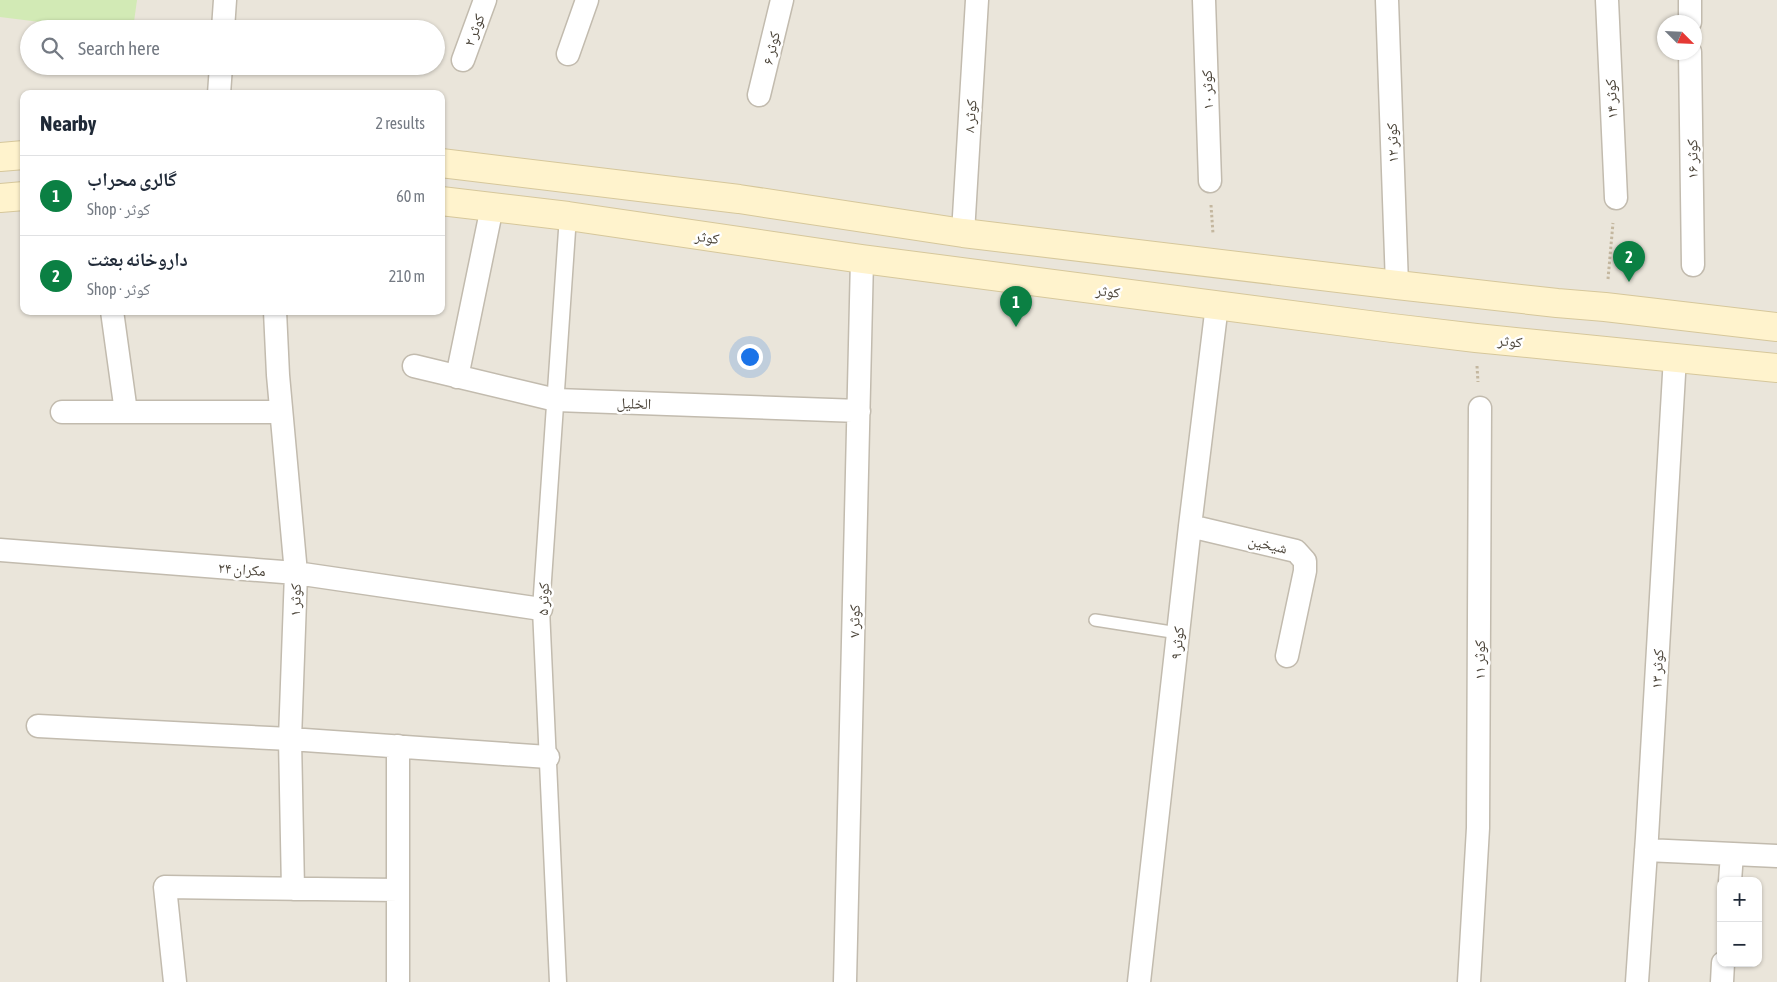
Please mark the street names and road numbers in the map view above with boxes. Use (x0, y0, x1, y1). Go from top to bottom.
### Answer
street label: کوثر ۲ (460, 11, 489, 49)
street label: کوثر ۶ (759, 30, 784, 66)
street label: کوثر ۱۰ (1198, 70, 1217, 110)
street label: کوثر ۱۴ (1601, 79, 1622, 119)
street label: کوثر ۸ (960, 99, 981, 133)
street label: کوثر ۱۲ (1383, 123, 1402, 163)
street label: کوثر ۱۶ (1683, 139, 1702, 179)
street label: کوثر (693, 227, 720, 248)
street label: کوثر (1094, 281, 1121, 302)
street label: کوثر (1496, 331, 1523, 352)
street label: الخلیل (616, 394, 652, 414)
street label: شیخین (1246, 531, 1289, 559)
street label: مکران ۲۴ (217, 559, 267, 581)
street label: کوثر ۵ (534, 582, 553, 616)
street label: کوثر ۱ (286, 583, 305, 617)
street label: کوثر ۷ (845, 604, 864, 638)
street label: کوثر ۹ (1167, 626, 1188, 661)
street label: کوثر ۱۱ (1471, 640, 1489, 680)
street label: کوثر ۱۳ (1647, 649, 1668, 689)

